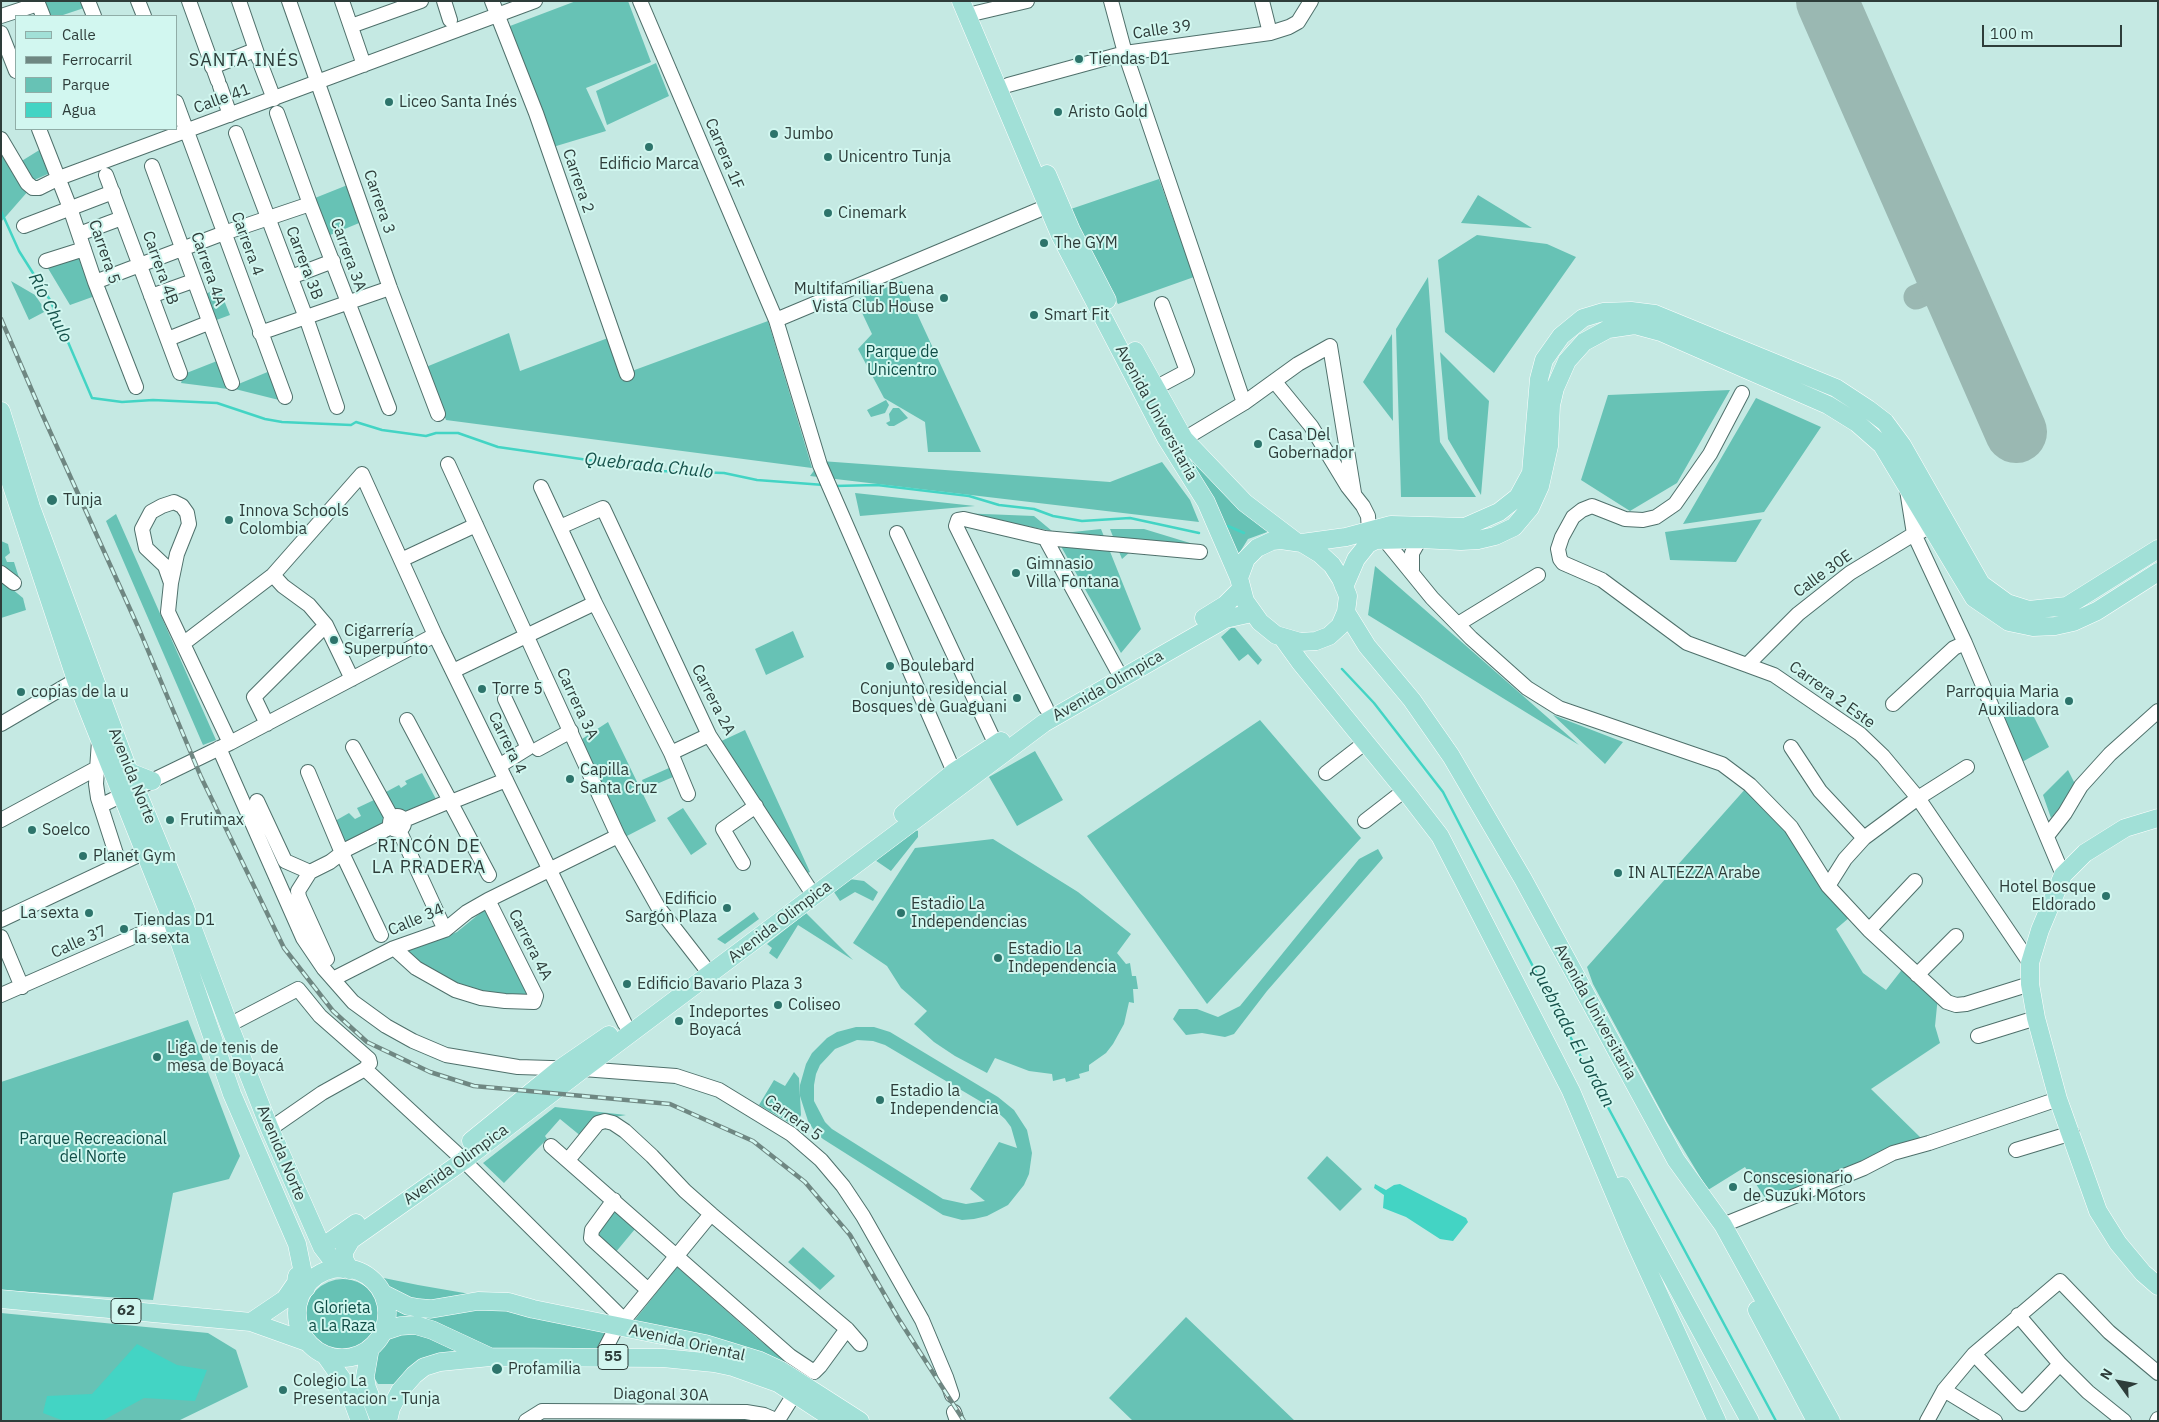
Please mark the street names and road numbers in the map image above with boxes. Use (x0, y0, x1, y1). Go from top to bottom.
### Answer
street label: Calle 39 (1132, 16, 1192, 44)
street label: Calle 41 (191, 80, 253, 118)
street label: Carrera 1F (700, 115, 748, 193)
street label: Carrera 2 (558, 146, 598, 216)
street label: Carrera 3 (359, 167, 399, 237)
street label: Carrera 4 (227, 209, 267, 279)
street label: Carrera 3A (326, 216, 370, 294)
street label: Carrera 5 (84, 217, 124, 287)
street label: Carrera 3B (281, 224, 327, 302)
street label: Carrera 4B (138, 228, 182, 308)
street label: Carrera 4A (186, 230, 230, 308)
street label: Avenida Universitaria (1111, 342, 1201, 484)
street label: Calle 30E (1790, 546, 1856, 602)
street label: Avenida Olimpica (1049, 647, 1167, 725)
street label: Carrera 2 Este (1785, 657, 1879, 733)
street label: Carrera 2A (687, 661, 739, 739)
street label: Carrera 3A (552, 665, 602, 743)
street label: Carrera 4 (484, 709, 530, 777)
street label: Avenida Norte (104, 725, 160, 827)
street label: Avenida Olimpica (724, 877, 836, 967)
street label: Calle 34 (385, 900, 447, 940)
street label: Carrera 4A (504, 906, 556, 984)
street label: Calle 37 (48, 921, 110, 963)
street label: Avenida Universitaria (1550, 941, 1640, 1083)
street label: Carrera 5 (760, 1091, 826, 1145)
street label: Avenida Norte (252, 1102, 310, 1204)
street label: Avenida Olimpica (400, 1121, 512, 1209)
road number: 62 (111, 1298, 141, 1324)
street label: Avenida Oriental (627, 1320, 747, 1366)
road number: 55 (598, 1344, 628, 1370)
street label: Diagonal 30A (613, 1385, 709, 1405)

